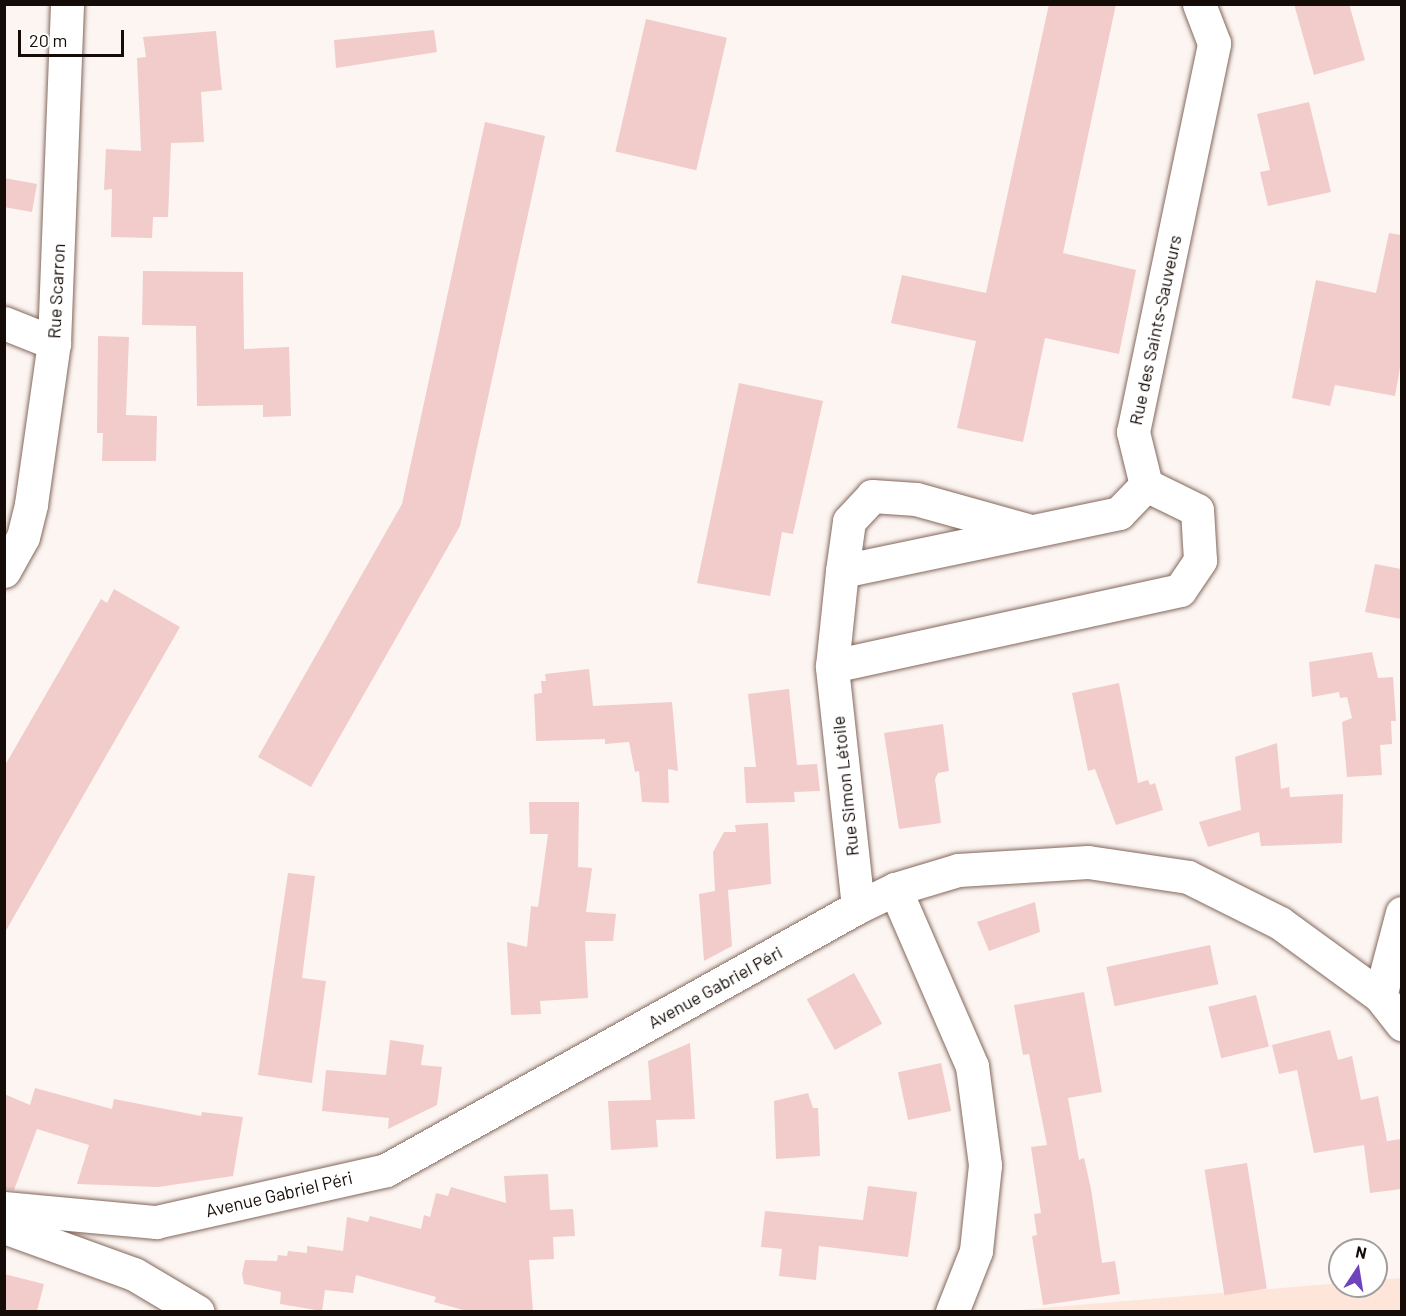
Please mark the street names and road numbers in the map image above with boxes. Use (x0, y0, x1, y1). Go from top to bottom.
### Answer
street label: Rue des Saints-Sauveurs (1124, 233, 1186, 427)
street label: Rue Scarron (43, 243, 69, 339)
street label: Rue Simon Létoile (827, 715, 863, 857)
street label: Avenue Gabriel Péri (644, 941, 786, 1033)
street label: Avenue Gabriel Péri (203, 1167, 355, 1221)

